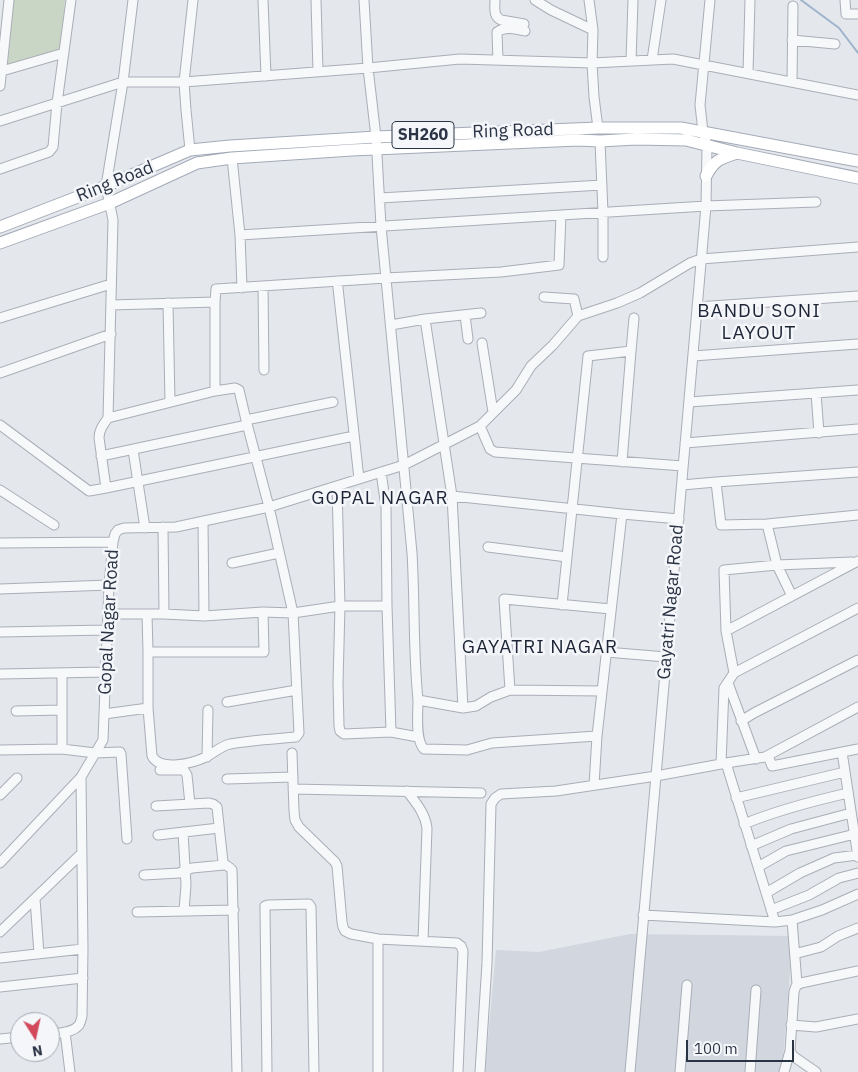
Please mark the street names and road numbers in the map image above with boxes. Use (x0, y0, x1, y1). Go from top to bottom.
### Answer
street label: Ring Road (472, 119, 554, 143)
road number: SH260 (392, 122, 454, 148)
street label: Ring Road (73, 157, 157, 207)
street label: Gayatri Nagar Road (653, 524, 689, 680)
street label: Gopal Nagar Road (94, 549, 124, 695)

